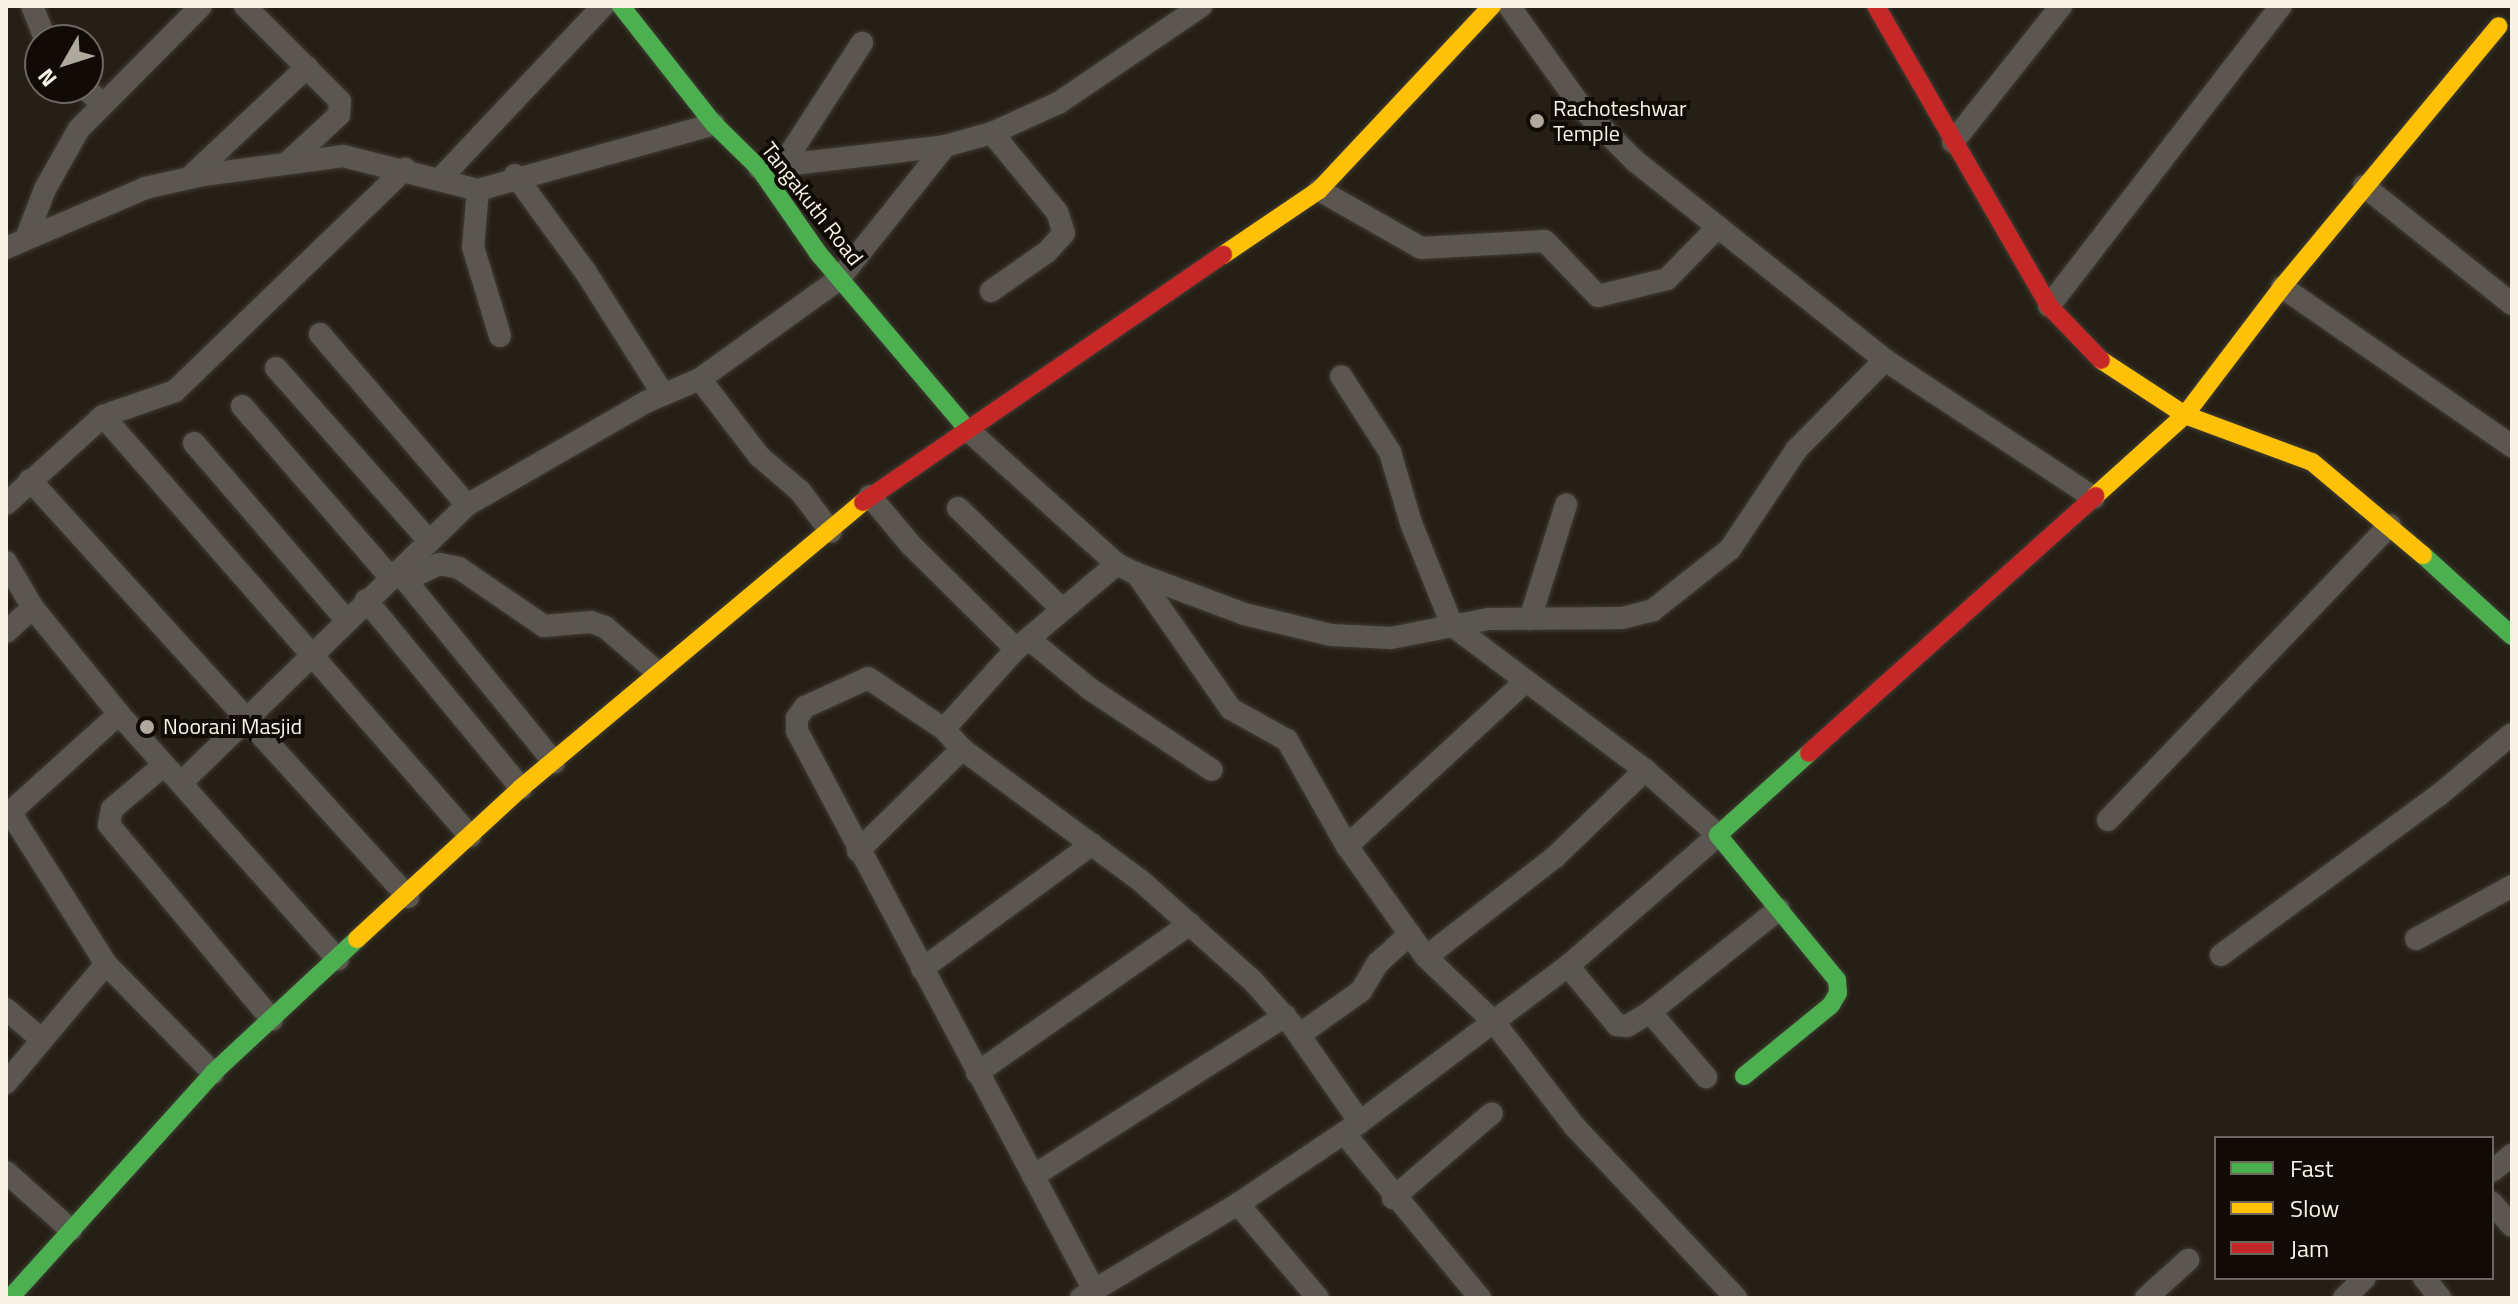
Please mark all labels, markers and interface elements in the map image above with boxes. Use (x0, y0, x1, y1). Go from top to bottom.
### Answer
north arrow (24, 24, 104, 104)
text: N (29, 61, 65, 94)
place label: Rachoteshwar Temple (1553, 95, 1687, 146)
marker: Rachoteshwar Temple (1528, 112, 1546, 130)
street label: Tangakuth Road (756, 137, 868, 271)
place label: Noorani Masjid (163, 714, 302, 740)
marker: Noorani Masjid (138, 718, 156, 736)
legend (2214, 1136, 2494, 1280)
text: Fast (2290, 1150, 2333, 1186)
text: Slow (2290, 1190, 2339, 1226)
text: Jam (2290, 1230, 2329, 1266)

